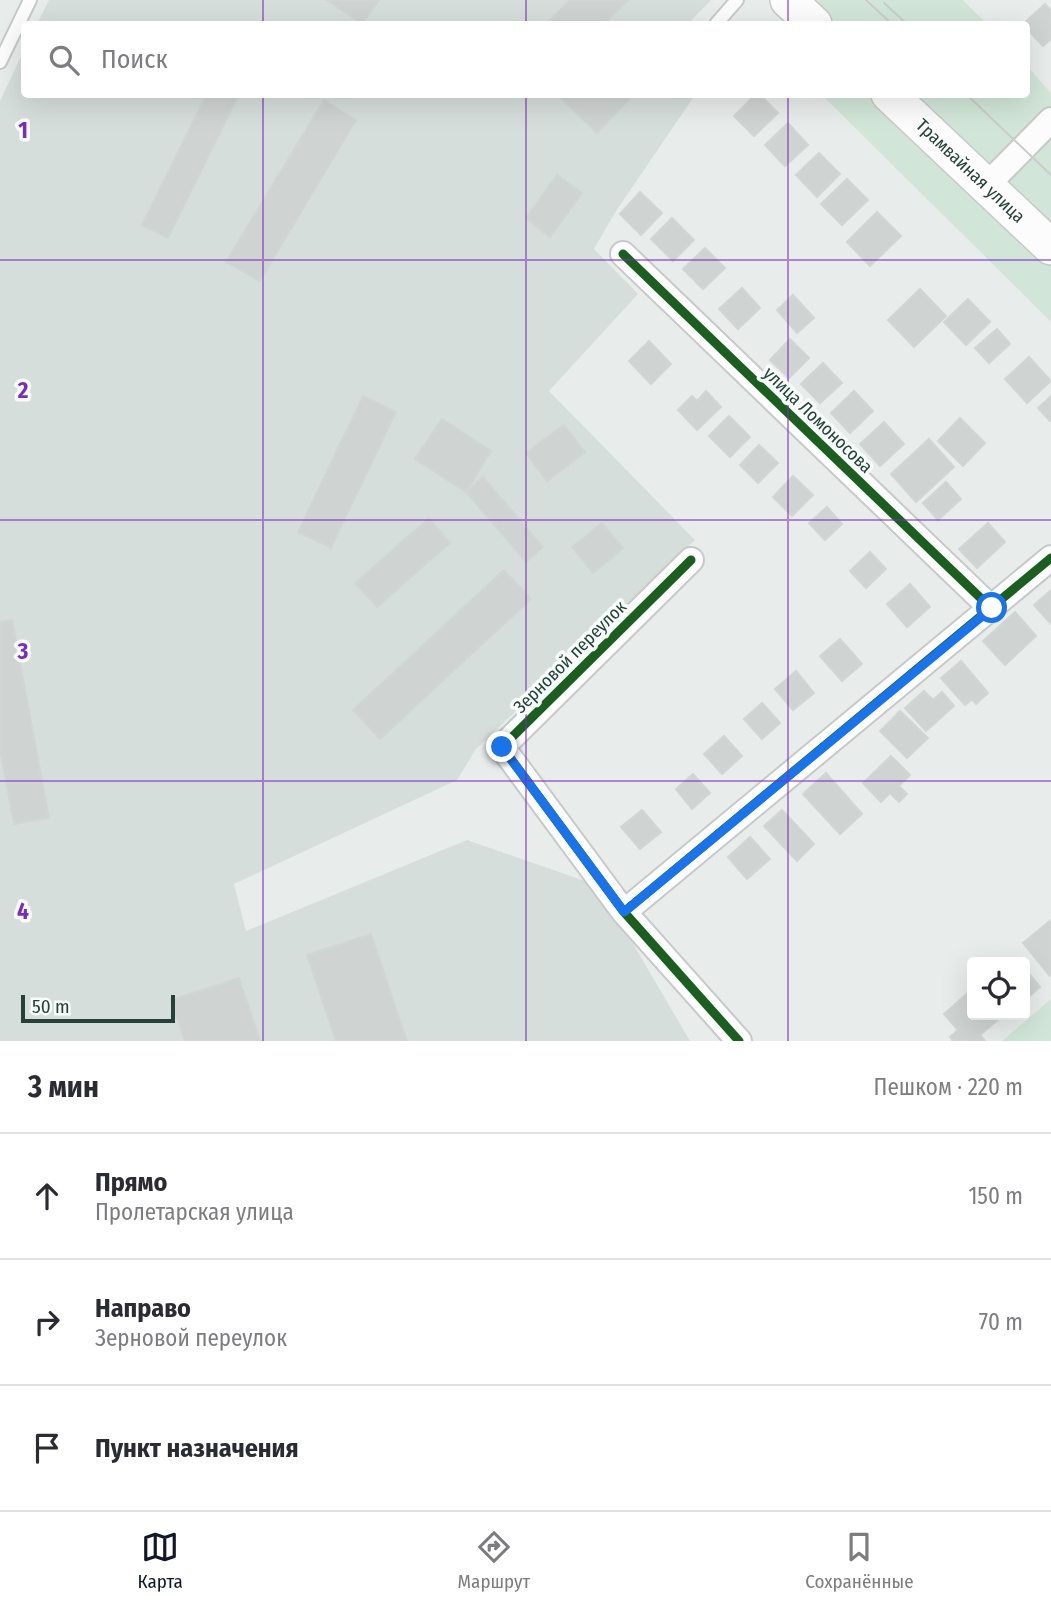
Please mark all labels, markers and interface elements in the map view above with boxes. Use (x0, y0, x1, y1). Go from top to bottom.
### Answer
search box (21, 21, 1030, 98)
icon: search (45, 41, 83, 79)
text: Поиск (101, 44, 168, 75)
street label: Трамвайная улица (911, 114, 1030, 228)
text: 1 (18, 116, 28, 144)
street label: улица Ломоносова (759, 362, 877, 478)
text: 2 (17, 376, 29, 404)
route start (976, 592, 1007, 623)
street label: Зерновой переулок (509, 596, 631, 718)
text: 3 (17, 637, 29, 665)
route end (486, 731, 517, 762)
text: 4 (17, 897, 29, 925)
map controls (967, 957, 1030, 1020)
button: locate (967, 957, 1030, 1020)
scale bar (21, 992, 175, 1024)
text: 50 m (32, 995, 70, 1018)
text: 3 мин (28, 1069, 99, 1105)
text: Пешком · 220 m (874, 1073, 1023, 1101)
text: Прямо (95, 1167, 167, 1198)
icon: ahead (28, 1177, 66, 1215)
text: 150 m (968, 1182, 1023, 1210)
text: Пролетарская улица (95, 1198, 294, 1226)
text: Направо (95, 1293, 191, 1324)
icon: right (28, 1303, 66, 1341)
text: 70 m (979, 1308, 1023, 1336)
text: Зерновой переулок (95, 1324, 287, 1352)
icon: arrive (28, 1429, 66, 1467)
text: Пункт назначения (95, 1433, 299, 1464)
tab: Карта (137, 1528, 183, 1593)
tab: Маршрут (458, 1528, 530, 1593)
tab: Сохранённые (805, 1528, 914, 1593)

